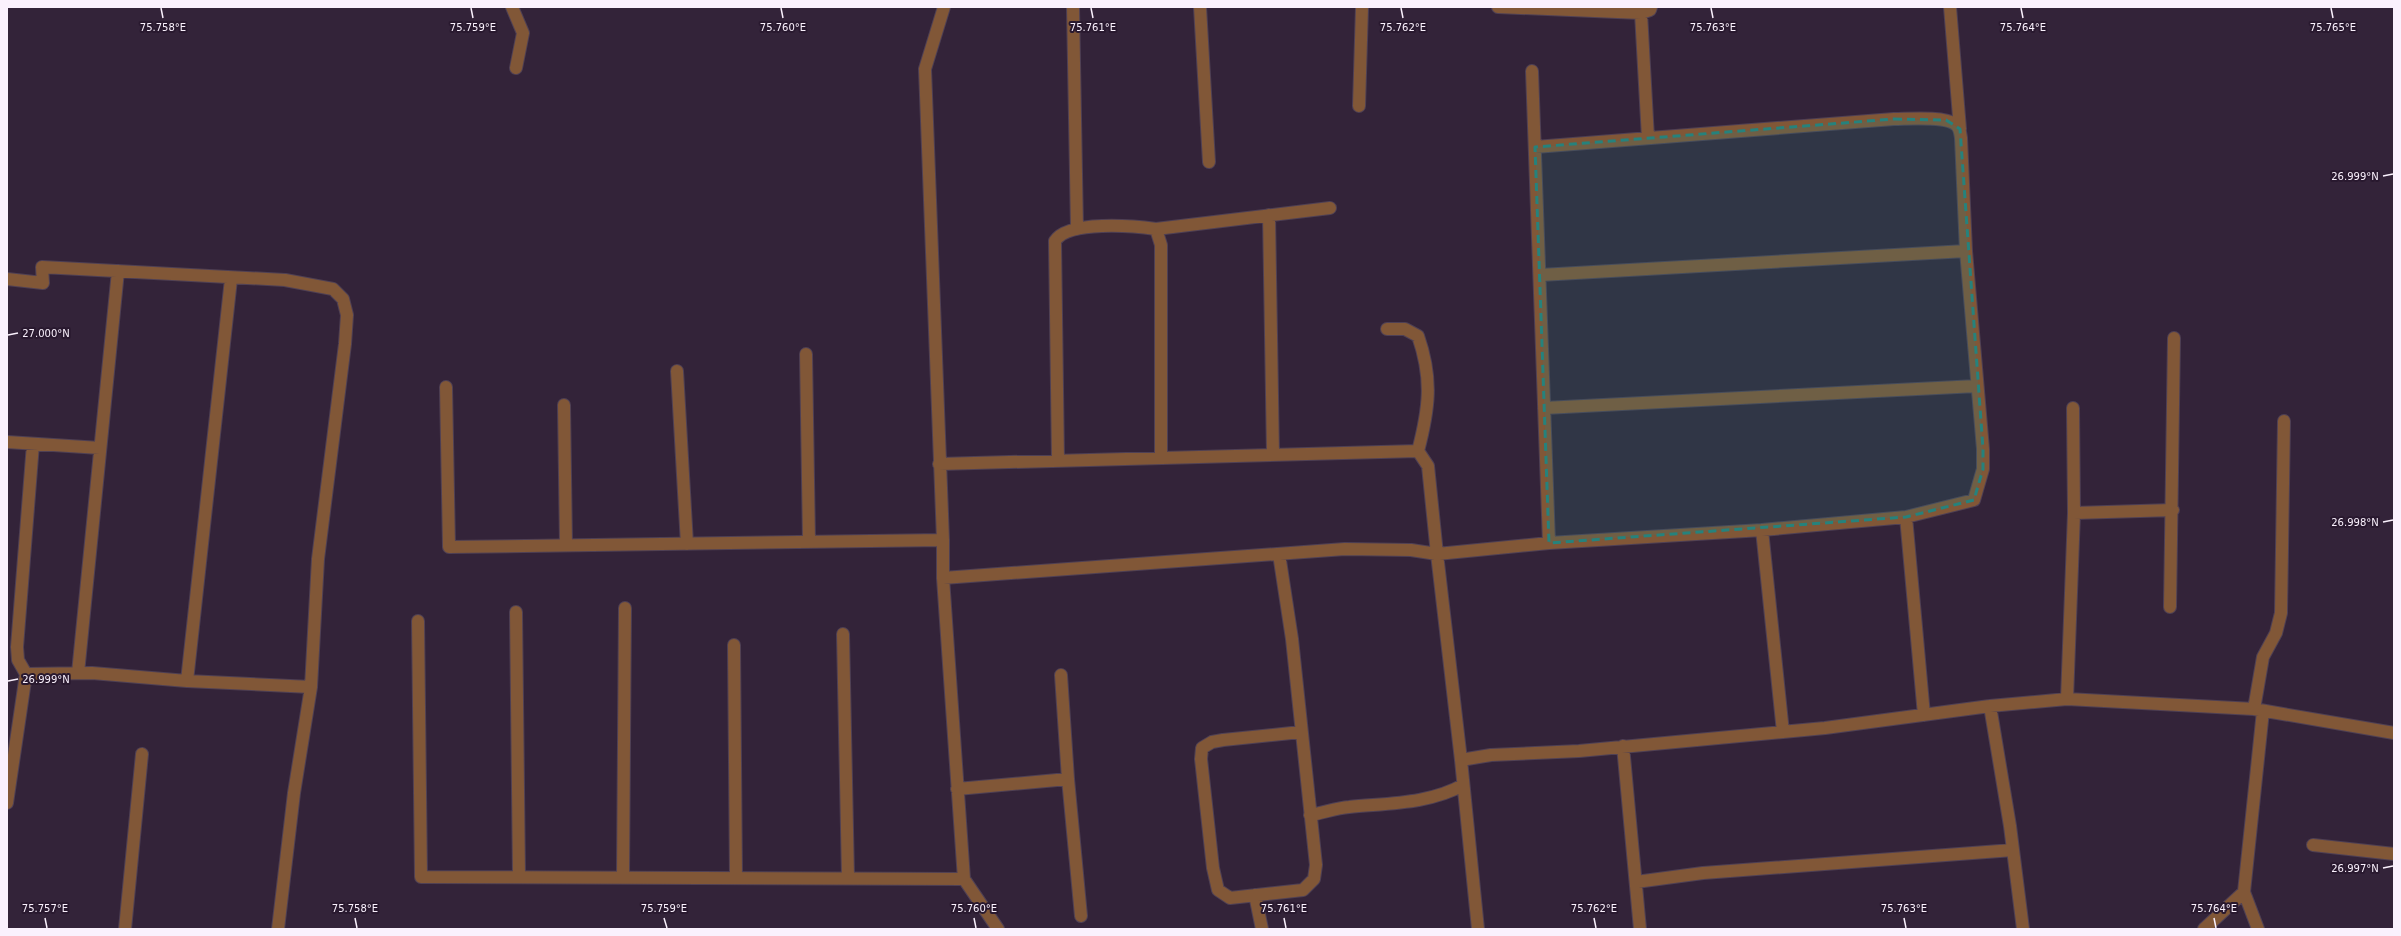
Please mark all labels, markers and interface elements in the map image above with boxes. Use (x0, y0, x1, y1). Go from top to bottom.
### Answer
text: 75.758°E (140, 22, 186, 33)
text: 75.759°E (450, 22, 496, 33)
text: 75.760°E (760, 22, 806, 33)
text: 75.761°E (1070, 22, 1116, 33)
text: 75.762°E (1380, 22, 1426, 33)
text: 75.763°E (1690, 22, 1736, 33)
text: 75.764°E (2000, 22, 2046, 33)
text: 75.765°E (2310, 22, 2356, 33)
text: 26.999°N (2331, 171, 2379, 182)
text: 27.000°N (22, 328, 70, 339)
text: 26.998°N (2331, 517, 2379, 528)
text: 26.999°N (22, 674, 70, 685)
text: 26.997°N (2331, 863, 2379, 874)
text: 75.757°E (22, 903, 68, 914)
text: 75.758°E (332, 903, 378, 914)
text: 75.759°E (641, 903, 687, 914)
text: 75.760°E (951, 903, 997, 914)
text: 75.761°E (1261, 903, 1307, 914)
text: 75.762°E (1571, 903, 1617, 914)
text: 75.763°E (1881, 903, 1927, 914)
text: 75.764°E (2191, 903, 2237, 914)

